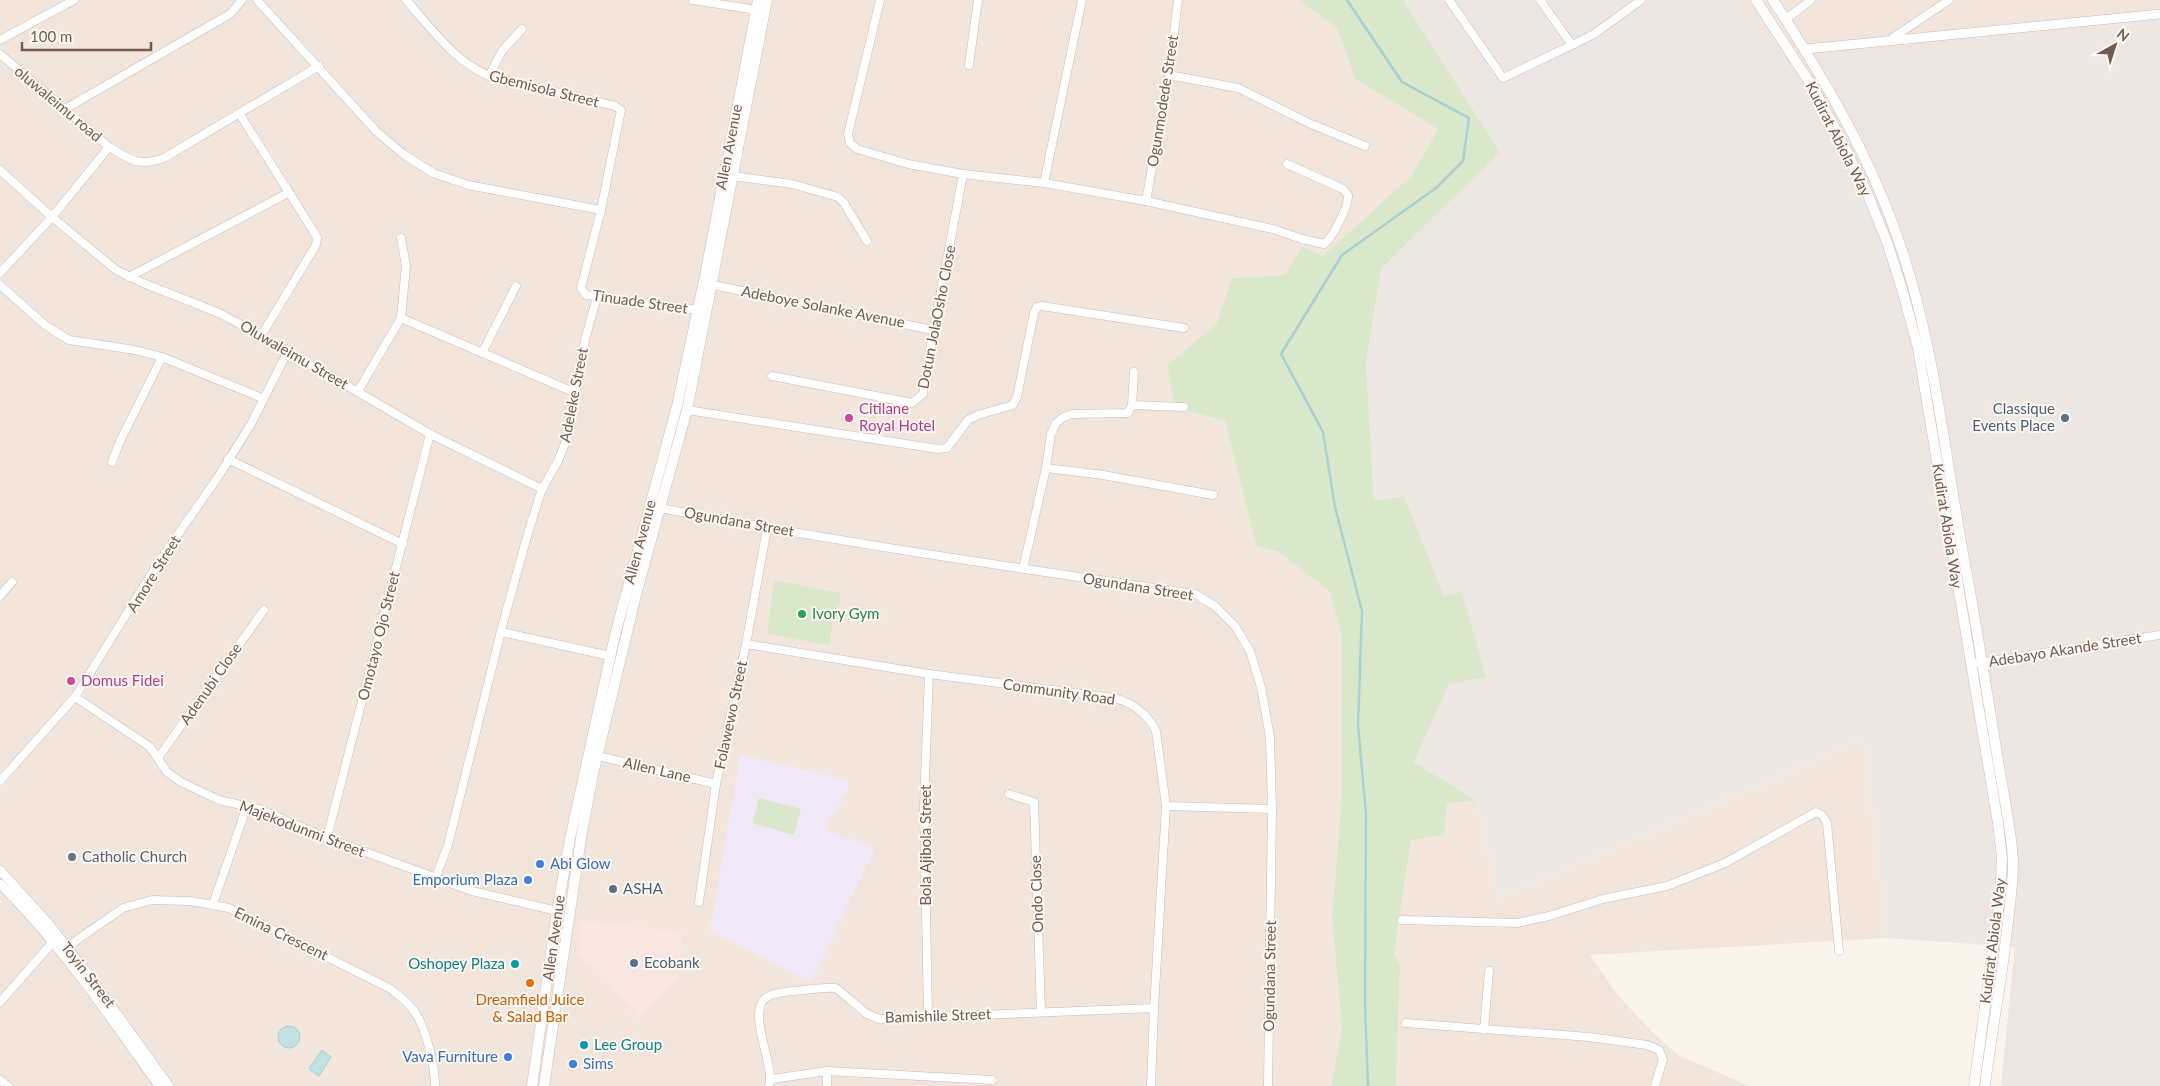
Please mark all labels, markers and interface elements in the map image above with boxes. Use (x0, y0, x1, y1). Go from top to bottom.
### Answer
scale bar (22, 20, 151, 52)
north arrow (2090, 20, 2140, 70)
text: N (2114, 25, 2133, 45)
text: 100 m (30, 27, 72, 45)
street label: Ogunmodede Street (1143, 33, 1181, 168)
street label: oluwaleimu road (11, 61, 106, 145)
street label: Gbemisola Street (487, 66, 602, 111)
street label: Kudirat Abiola Way (1802, 78, 1876, 199)
street label: Allen Avenue (711, 103, 745, 191)
street label: Dotun JolaOsho Close (913, 243, 959, 390)
street label: Adeboye Solanke Avenue (740, 281, 907, 331)
street label: Tinuade Street (591, 285, 690, 317)
street label: Oluwaleimu Street (237, 316, 352, 393)
street label: Adeleke Street (555, 345, 591, 444)
place label: Citilane Royal Hotel (859, 399, 935, 434)
place label: Classique Events Place (1972, 399, 2055, 434)
marker: Citilane Royal Hotel (843, 412, 855, 424)
marker: Classique Events Place (2059, 412, 2071, 424)
street label: Kudirat Abiola Way (1929, 462, 1967, 590)
street label: Allen Avenue (619, 498, 659, 586)
street label: Ogundana Street (683, 502, 796, 540)
street label: Amore Street (122, 531, 184, 615)
street label: Ogundana Street (1082, 568, 1195, 604)
street label: Omotayo Ojo Street (353, 569, 403, 702)
place label: Ivory Gym (812, 604, 879, 622)
marker: Ivory Gym (796, 608, 808, 620)
street label: Adebayo Akande Street (1987, 628, 2143, 670)
street label: Adenubi Close (175, 639, 245, 728)
street label: Folawewo Street (710, 658, 750, 771)
place label: Domus Fidei (81, 671, 164, 689)
street label: Community Road (1002, 674, 1116, 708)
marker: Domus Fidei (65, 675, 77, 687)
street label: Allen Lane (622, 753, 693, 786)
street label: Bola Ajibola Street (916, 784, 934, 905)
street label: Majekodunmi Street (237, 796, 368, 860)
place label: Catholic Church (82, 847, 187, 865)
marker: Catholic Church (66, 851, 78, 863)
place label: Abi Glow (550, 854, 611, 872)
street label: Ondo Close (1026, 855, 1046, 933)
marker: Abi Glow (534, 858, 546, 870)
place label: Emporium Plaza (413, 870, 518, 888)
marker: Emporium Plaza (522, 874, 534, 886)
street label: Kudirat Abiola Way (1975, 877, 2009, 1005)
place label: ASHA (623, 879, 664, 897)
marker: ASHA (607, 883, 619, 895)
street label: Allen Avenue (538, 894, 568, 982)
street label: Emina Crescent (232, 903, 332, 964)
street label: Ogundana Street (1259, 920, 1279, 1032)
street label: Toyin Street (58, 938, 120, 1011)
place label: Ecobank (644, 953, 700, 971)
place label: Oshopey Plaza (408, 954, 505, 972)
marker: Ecobank (628, 957, 640, 969)
marker: Oshopey Plaza (509, 958, 521, 970)
marker: Dreamfield Juice & Salad Bar (524, 977, 536, 989)
place label: Dreamfield Juice & Salad Bar (476, 990, 585, 1025)
street label: Bamishile Street (885, 1004, 992, 1026)
place label: Lee Group (594, 1035, 662, 1053)
marker: Lee Group (578, 1039, 590, 1051)
place label: Vava Furniture (402, 1047, 498, 1065)
marker: Vava Furniture (502, 1051, 514, 1063)
place label: Sims (583, 1054, 614, 1072)
marker: Sims (567, 1058, 579, 1070)

